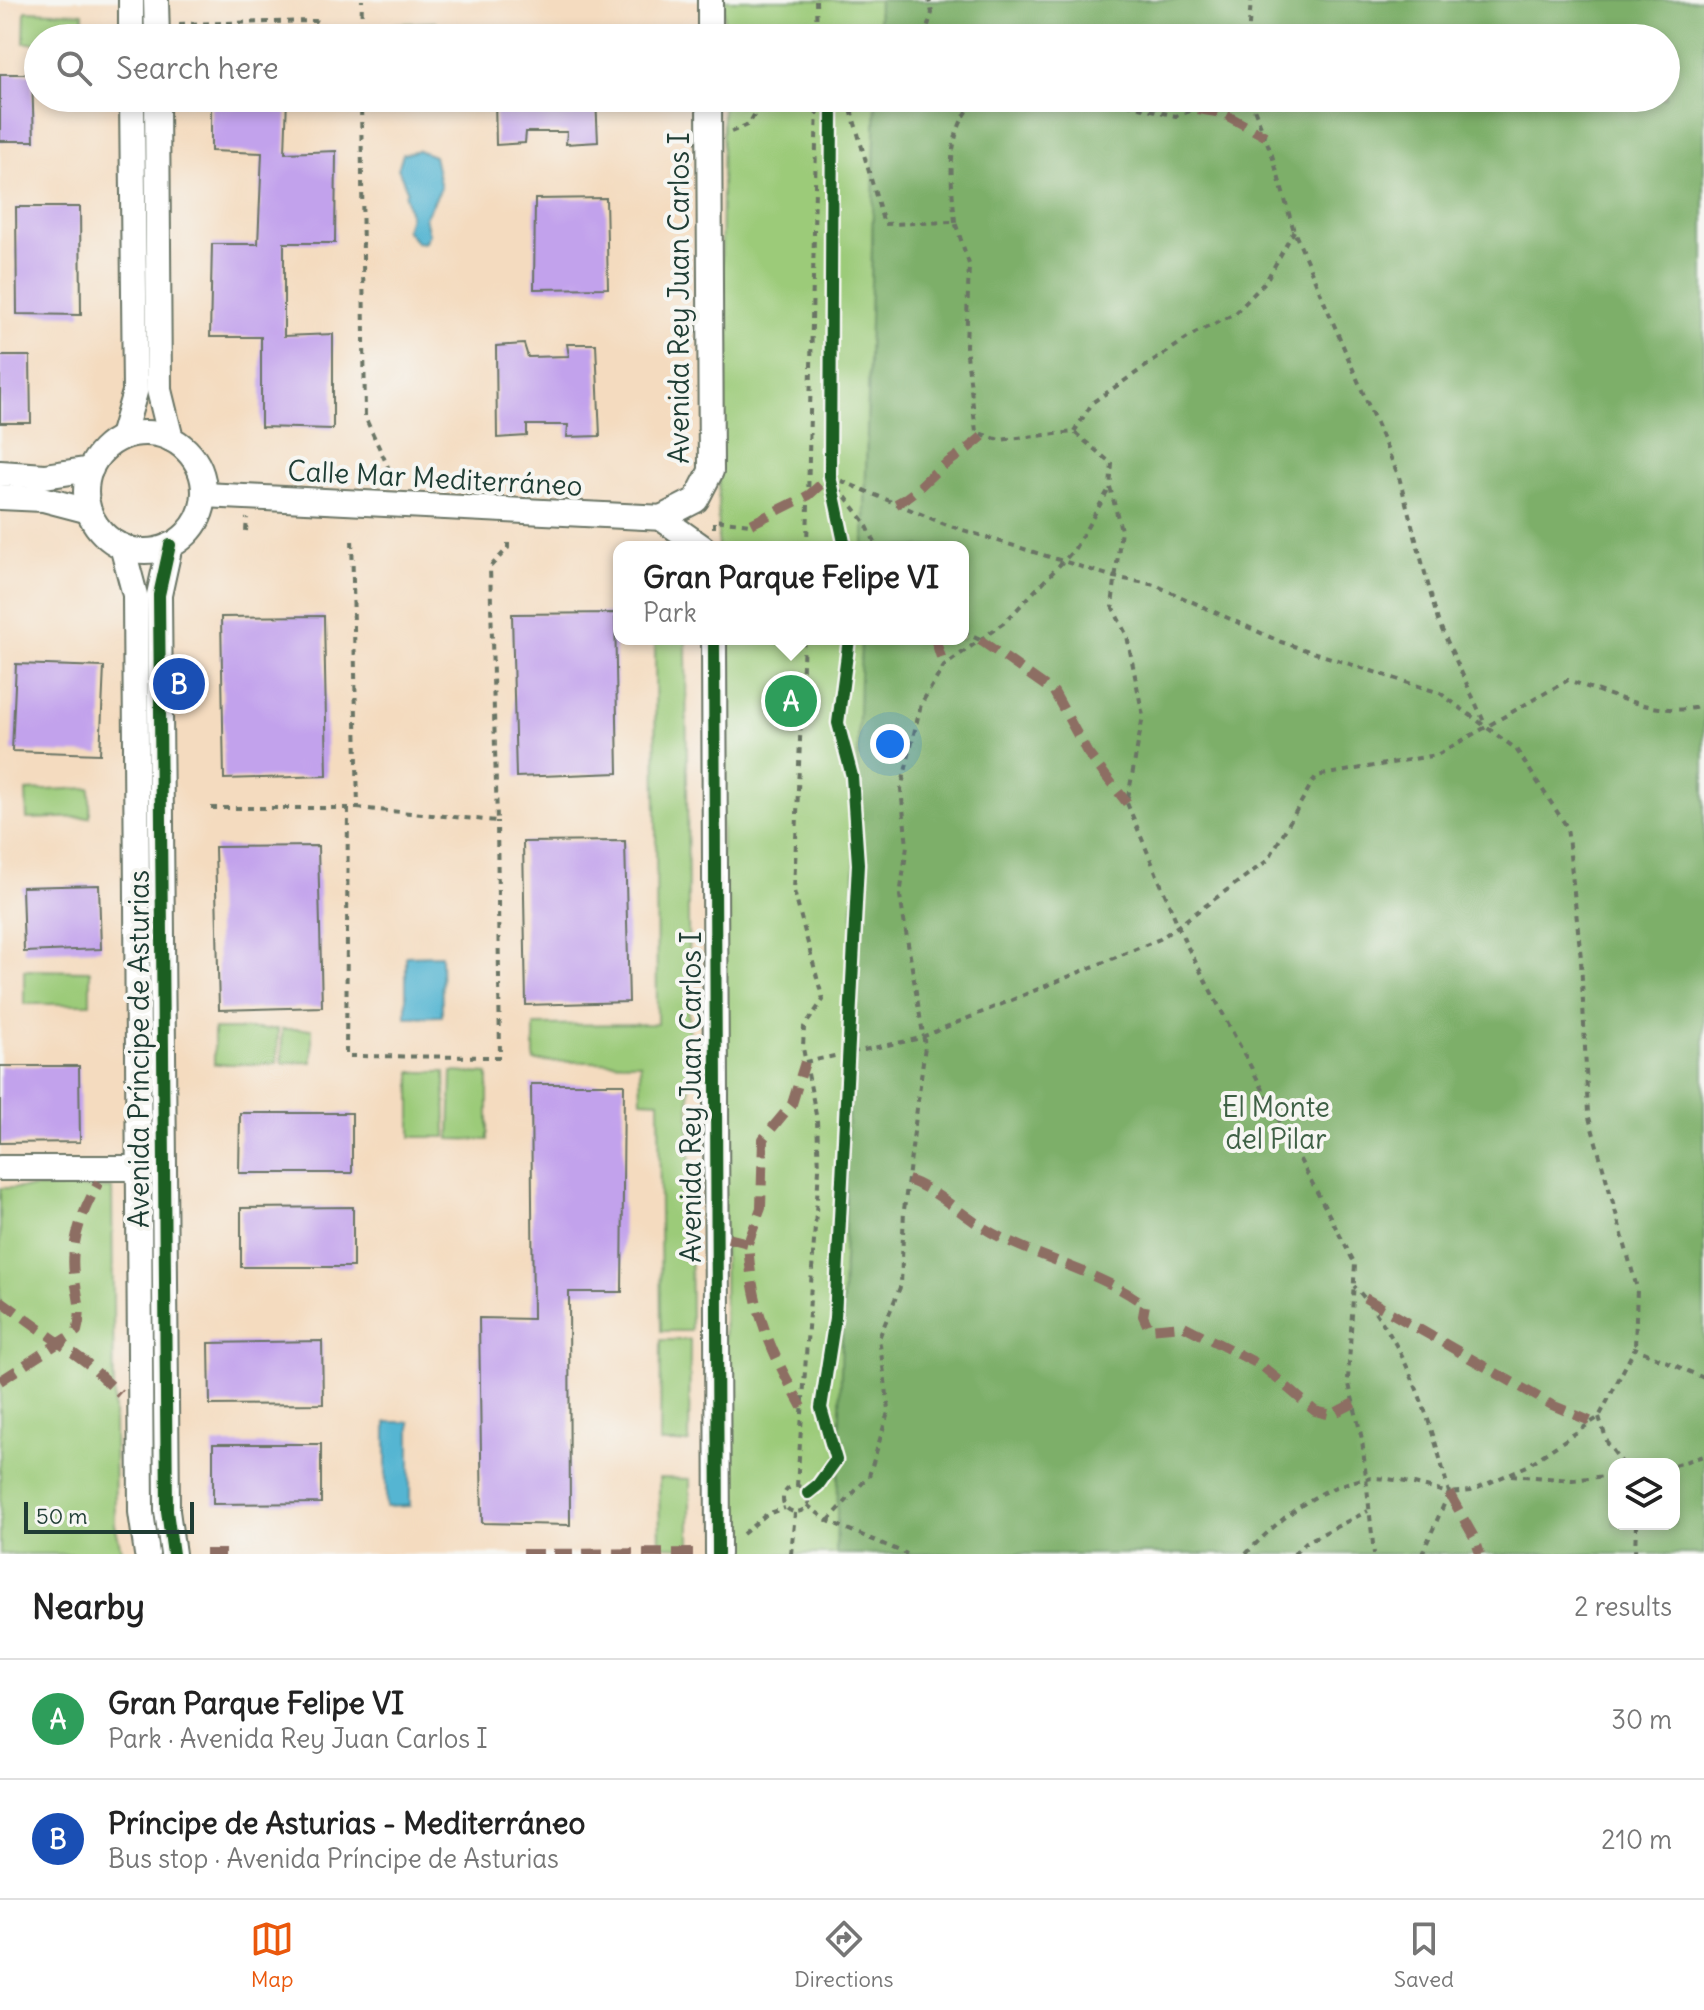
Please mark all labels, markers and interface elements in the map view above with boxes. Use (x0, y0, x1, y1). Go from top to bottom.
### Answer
search box (24, 24, 1680, 112)
icon: search (52, 46, 96, 90)
text: Search here (116, 49, 279, 87)
street label: Avenida Rey Juan Carlos I (661, 132, 697, 464)
street label: Calle Mar Mediterráneo (287, 452, 583, 504)
popup (613, 541, 969, 645)
text: Gran Parque Felipe VI (643, 558, 939, 596)
text: Park (643, 596, 697, 629)
pin: B (153, 654, 205, 714)
pin: A (765, 671, 817, 731)
your location (870, 724, 910, 764)
street label: Avenida Príncipe de Asturias (121, 870, 157, 1228)
street label: Avenida Rey Juan Carlos I (673, 931, 709, 1263)
park label: El Monte del Pilar (1222, 1089, 1330, 1157)
map controls (1608, 1458, 1680, 1530)
button: layers (1608, 1458, 1680, 1530)
scale bar (24, 1498, 194, 1534)
text: 50 m (36, 1502, 88, 1530)
text: Nearby (32, 1585, 145, 1628)
text: 2 results (1574, 1590, 1672, 1623)
text: Gran Parque Felipe VI (108, 1684, 404, 1722)
text: A (50, 1703, 66, 1736)
text: 30 m (1611, 1703, 1672, 1736)
text: Park · Avenida Rey Juan Carlos I (108, 1722, 488, 1755)
text: Príncipe de Asturias - Mediterráneo (108, 1804, 585, 1842)
text: B (49, 1823, 67, 1856)
text: 210 m (1601, 1823, 1672, 1856)
text: Bus stop · Avenida Príncipe de Asturias (108, 1842, 559, 1875)
tab: Map (250, 1917, 294, 1993)
tab: Directions (794, 1917, 894, 1993)
tab: Saved (1394, 1917, 1454, 1993)

